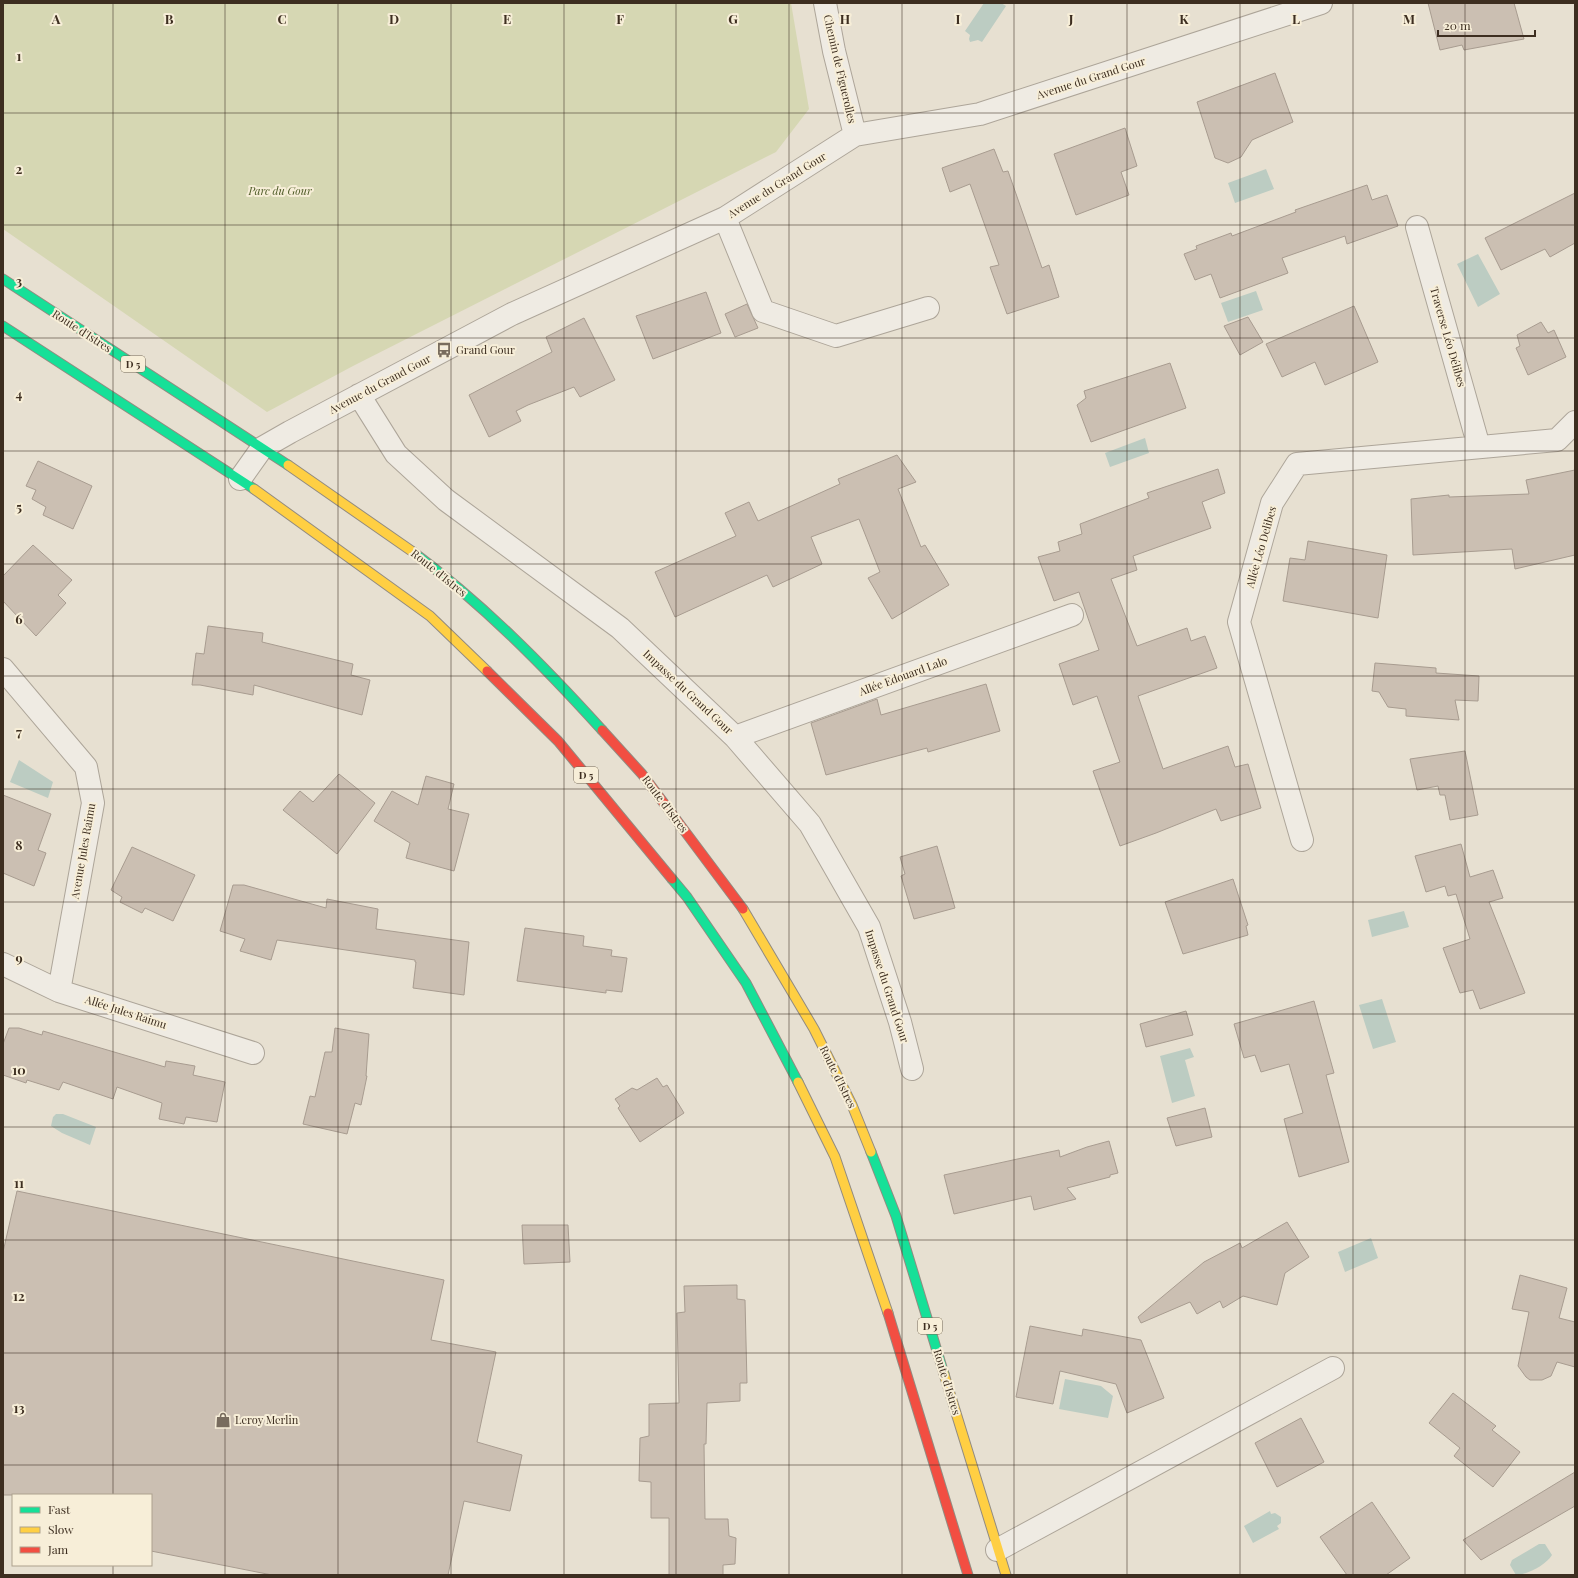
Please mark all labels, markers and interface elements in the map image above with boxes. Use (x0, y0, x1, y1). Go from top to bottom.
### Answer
text: A (51, 10, 61, 27)
text: B (165, 10, 174, 27)
text: C (277, 10, 287, 27)
text: D (389, 10, 399, 27)
text: E (503, 10, 511, 27)
text: F (616, 10, 624, 27)
text: G (728, 10, 738, 27)
text: H (840, 10, 850, 27)
text: I (956, 10, 961, 27)
text: J (1068, 10, 1074, 27)
text: K (1179, 10, 1189, 27)
text: L (1292, 10, 1300, 27)
text: M (1403, 10, 1415, 27)
scale bar (1438, 12, 1535, 38)
street label: Chemin de Figuerolles (821, 13, 860, 125)
text: 20 m (1444, 17, 1471, 33)
text: 1 (17, 47, 22, 64)
street label: Avenue du Grand Gour (1034, 53, 1147, 102)
street label: Avenue du Grand Gour (724, 148, 829, 222)
text: 2 (16, 160, 23, 177)
park label: Parc du Gour (247, 183, 312, 198)
text: 3 (16, 272, 22, 289)
street label: Traverse Léo Délibes (1427, 285, 1470, 389)
street label: Route d'Istres (50, 306, 115, 355)
bus stop icon: Grand Gour (435, 341, 453, 359)
place label: Grand Gour (456, 342, 515, 357)
street label: Avenue du Grand Gour (325, 350, 433, 417)
road number: D 5 (121, 356, 145, 372)
text: 4 (16, 385, 23, 402)
text: 5 (16, 498, 22, 515)
street label: Allée Léo Delibes (1241, 504, 1279, 590)
street label: Route d'Istres (408, 545, 470, 600)
text: 6 (15, 610, 23, 627)
street label: Impasse du Grand Gour (640, 646, 737, 737)
street label: Allée Edouard Lalo (856, 653, 949, 699)
text: 7 (16, 723, 22, 740)
road number: D 5 (574, 767, 598, 783)
street label: Route d'Istres (639, 772, 692, 835)
street label: Avenue Jules Raimu (67, 801, 98, 901)
text: 8 (15, 836, 23, 853)
street label: Impasse du Grand Gour (862, 927, 913, 1044)
text: 9 (15, 949, 23, 966)
street label: Allée Jules Raimu (82, 991, 169, 1032)
street label: Route d'Istres (817, 1043, 860, 1111)
text: 10 (12, 1061, 26, 1078)
text: 11 (14, 1174, 24, 1191)
text: 12 (13, 1287, 25, 1304)
road number: D 5 (918, 1318, 942, 1334)
street label: Route d'Istres (930, 1347, 965, 1417)
text: 13 (13, 1399, 25, 1416)
shop icon: Leroy Merlin (214, 1411, 232, 1429)
place label: Leroy Merlin (235, 1412, 299, 1427)
legend (12, 1494, 152, 1566)
text: Fast (48, 1501, 71, 1517)
text: Slow (48, 1521, 74, 1537)
text: Jam (47, 1541, 69, 1557)

